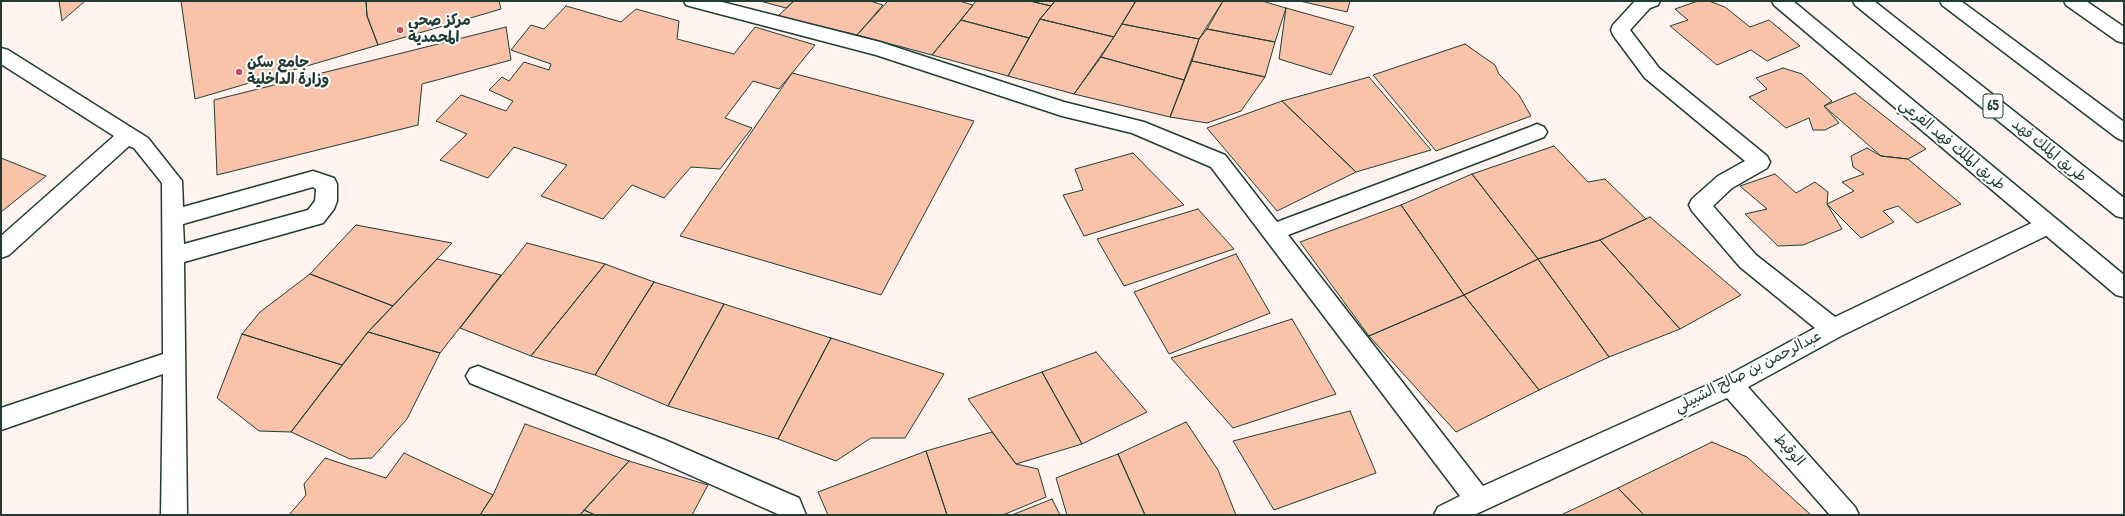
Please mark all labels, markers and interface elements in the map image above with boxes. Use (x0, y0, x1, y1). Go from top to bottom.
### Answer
place label: مركز صحي المحمدية (408, 12, 471, 47)
marker: مركز صحي المحمدية (395, 25, 405, 35)
place label: جامع سكن وزارة الداخلية (247, 54, 329, 89)
marker: جامع سكن وزارة الداخلية (234, 67, 244, 77)
road number: 65 (1983, 94, 2003, 118)
street label: طريق الملك فهد الفرعي (1895, 95, 2009, 195)
street label: طريق الملك فهد (2008, 115, 2090, 187)
street label: عبدالرحمن بن صالح الشبيلي (1672, 327, 1824, 417)
street label: الوقيط (1770, 430, 1808, 470)

